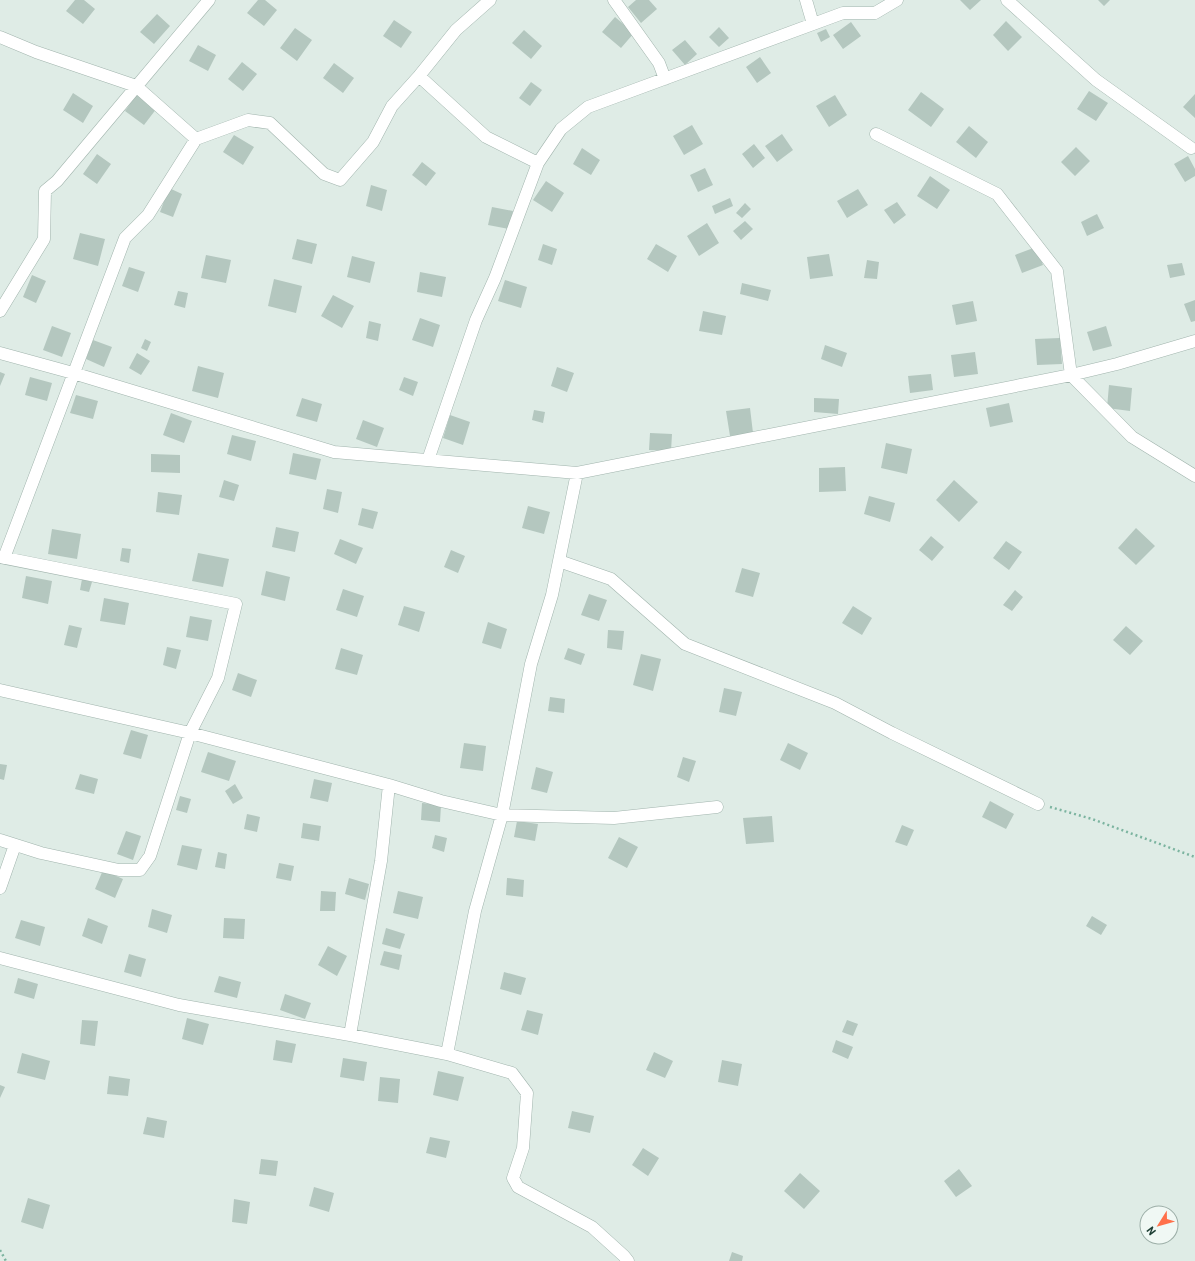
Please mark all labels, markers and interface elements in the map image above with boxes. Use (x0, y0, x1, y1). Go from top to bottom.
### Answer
north arrow (1139, 1205, 1179, 1245)
text: N (1143, 1224, 1158, 1238)

